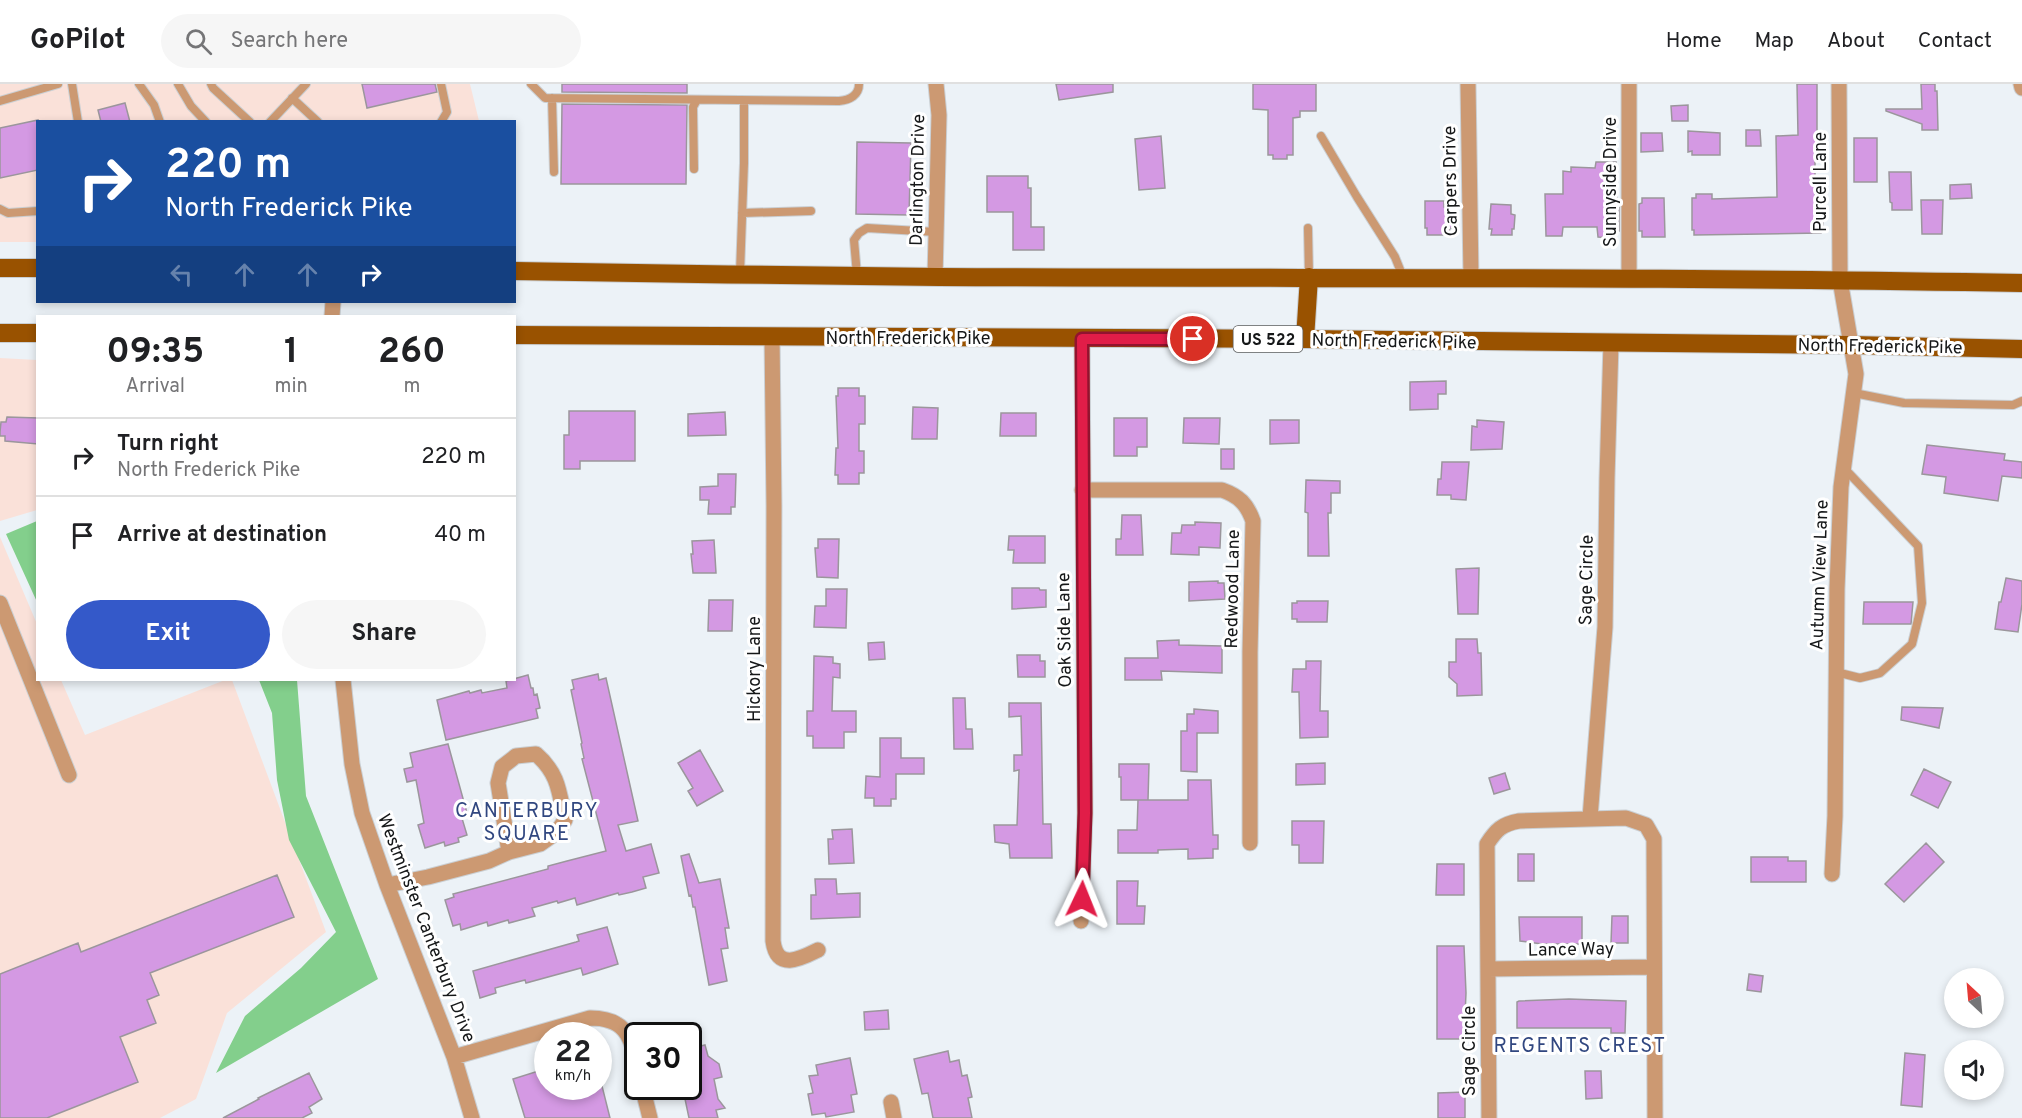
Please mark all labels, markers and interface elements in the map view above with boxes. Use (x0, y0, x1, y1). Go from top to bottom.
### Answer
search box (161, 14, 581, 68)
text: GoPilot (30, 23, 125, 59)
icon: search (182, 25, 215, 58)
text: Search here (230, 28, 348, 55)
text: Home (1666, 28, 1722, 55)
text: Map (1755, 28, 1794, 55)
text: About (1827, 28, 1885, 55)
text: Contact (1918, 28, 1992, 55)
street label: Darlington Drive (906, 114, 931, 246)
street label: Sunnyside Drive (1600, 117, 1623, 247)
street label: Carpers Drive (1439, 125, 1464, 237)
street label: Purcell Lane (1810, 132, 1833, 232)
text: 220 m (165, 140, 291, 193)
icon: right (66, 144, 144, 222)
text: North Frederick Pike (165, 192, 413, 226)
icon: left (165, 258, 198, 291)
icon: ahead (228, 258, 261, 291)
icon: ahead (291, 258, 324, 291)
icon: right (354, 258, 387, 291)
pin (1167, 313, 1218, 364)
icon: arrive (1176, 322, 1209, 355)
road number: US 522 (1234, 326, 1302, 352)
street label: North Frederick Pike (825, 328, 991, 351)
text: 09:35 (106, 330, 204, 376)
text: 1 (284, 330, 298, 376)
text: 260 (378, 330, 446, 376)
street label: North Frederick Pike (1311, 330, 1477, 355)
street label: North Frederick Pike (1797, 335, 1963, 360)
text: Arrival (125, 374, 185, 400)
text: min (275, 374, 308, 400)
text: m (403, 374, 420, 400)
text: Turn right (117, 431, 219, 458)
icon: right (66, 441, 99, 474)
text: 220 m (421, 444, 486, 471)
text: North Frederick Pike (117, 458, 300, 484)
street label: Autumn View Lane (1806, 499, 1835, 651)
icon: arrive (66, 519, 99, 552)
text: Arrive at destination (117, 522, 327, 549)
text: 40 m (434, 522, 486, 549)
street label: Redwood Lane (1221, 529, 1246, 649)
street label: Sage Circle (1575, 535, 1600, 626)
street label: Oak Side Lane (1053, 572, 1078, 688)
button: Exit (66, 600, 270, 669)
button: Share (282, 600, 486, 669)
street label: Hickory Lane (744, 616, 767, 722)
district label: CANTERBURY SQUARE (455, 799, 599, 848)
street label: Westminster Canterbury Drive (371, 811, 480, 1046)
position arrow (1050, 867, 1114, 931)
street label: Lance Way (1528, 938, 1614, 963)
north arrow (1944, 968, 2004, 1028)
map controls (1944, 968, 2004, 1100)
street label: Sage Circle (1459, 1006, 1482, 1096)
speed limit sign: 30 (624, 1022, 702, 1100)
district label: REGENTS CREST (1493, 1034, 1667, 1060)
text: 22 (555, 1035, 591, 1072)
button: sound (1944, 1040, 2004, 1100)
text: km/h (555, 1067, 591, 1086)

